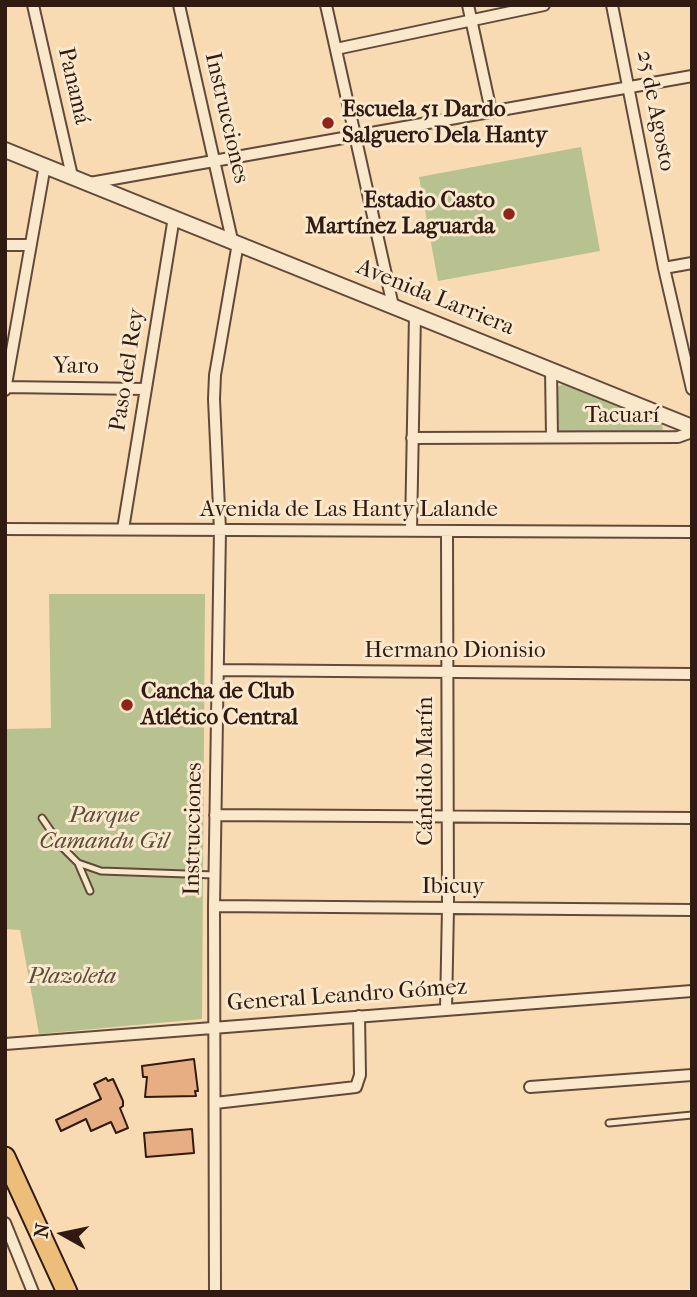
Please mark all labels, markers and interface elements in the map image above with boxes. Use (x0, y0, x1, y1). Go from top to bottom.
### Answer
street label: Panamá (51, 45, 95, 127)
street label: 25 de Agosto (630, 48, 680, 174)
street label: Instrucciones (198, 50, 254, 186)
place label: Escuela 51 Dardo Salguero Dela Hanty (342, 96, 547, 150)
marker: Escuela 51 Dardo Salguero Dela Hanty (320, 115, 336, 131)
place label: Estadio Casto Martínez Laguarda (305, 187, 495, 241)
marker: Estadio Casto Martínez Laguarda (501, 206, 517, 222)
street label: Avenida Larriera (352, 254, 518, 342)
street label: Paso del Rey (105, 307, 151, 433)
street label: Yaro (53, 353, 99, 381)
street label: Tacuarí (585, 402, 659, 430)
street label: Avenida de Las Hanty Lalande (200, 496, 498, 524)
street label: Hermano Dionisio (364, 637, 546, 665)
place label: Cancha de Club Atlético Central (141, 678, 298, 732)
street label: Cándido Marín (412, 696, 440, 846)
marker: Cancha de Club Atlético Central (119, 697, 135, 713)
street label: Instrucciones (179, 762, 209, 896)
park label: Parque Camandu Gil (39, 802, 169, 856)
street label: Ibicuy (422, 873, 484, 901)
park label: Plazoleta (28, 963, 116, 991)
street label: General Leandro Gómez (226, 974, 468, 1018)
north arrow (28, 1199, 98, 1269)
text: N (30, 1222, 54, 1240)

